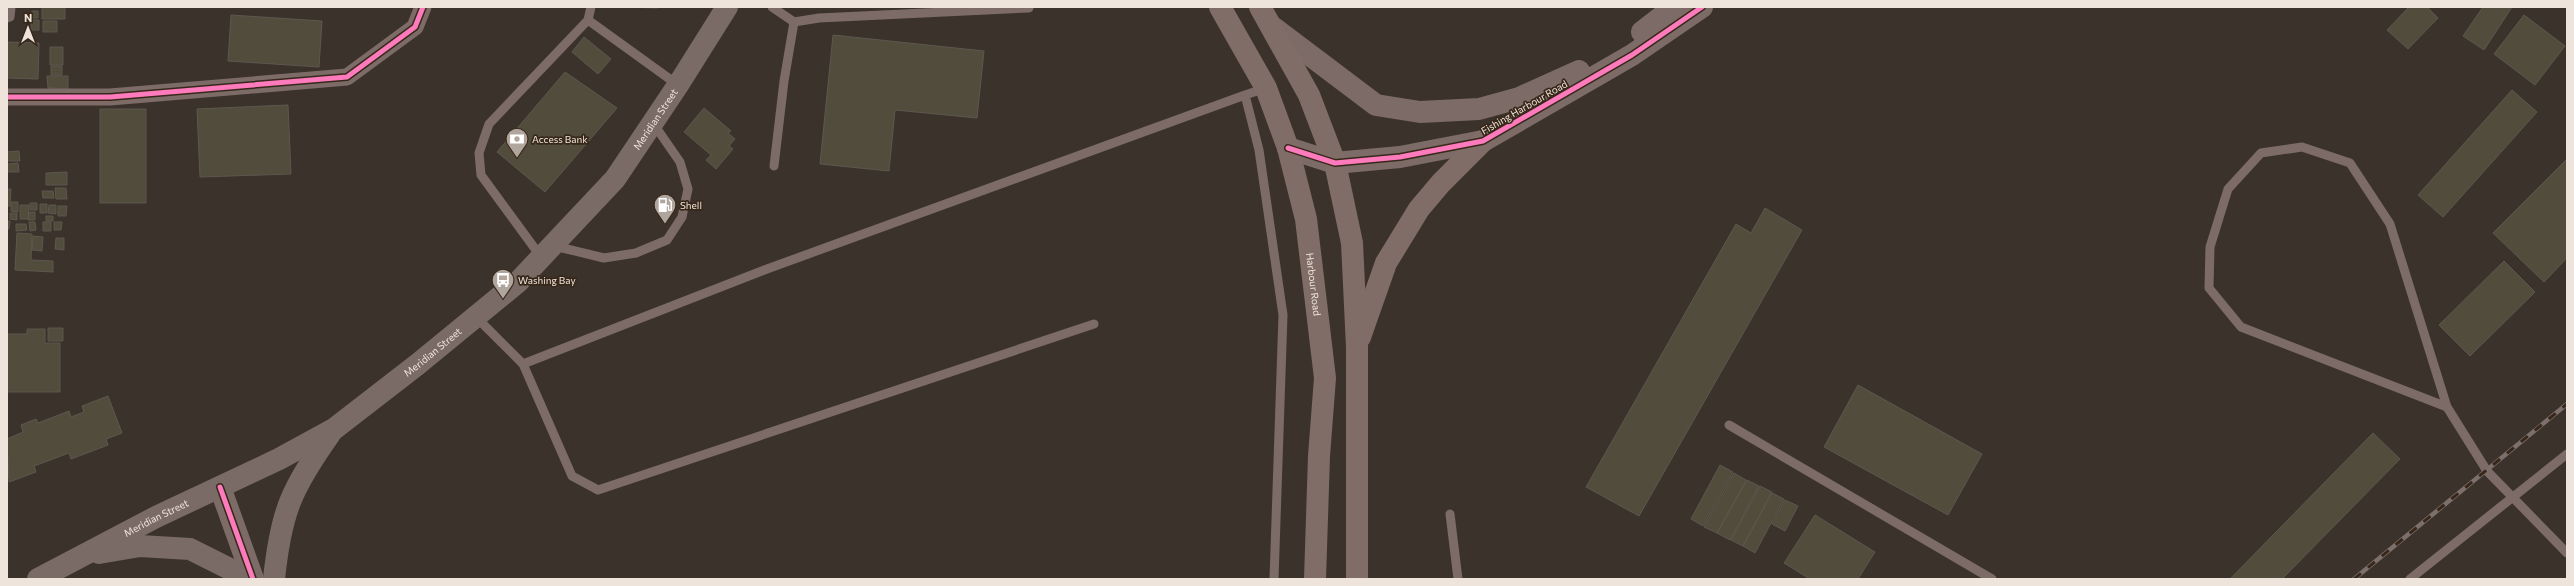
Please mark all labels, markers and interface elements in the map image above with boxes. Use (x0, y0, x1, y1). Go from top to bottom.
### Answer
north arrow (8, 8, 48, 48)
text: N (24, 11, 32, 24)
street label: Fishing Harbour Road (1479, 77, 1569, 137)
street label: Meridian Street (630, 86, 680, 152)
bank icon: Access Bank (504, 126, 530, 159)
place label: Access Bank (532, 133, 588, 145)
fuel station icon: Shell (652, 192, 678, 225)
place label: Shell (680, 199, 702, 211)
street label: Harbour Road (1304, 252, 1324, 317)
bus stop icon: Washing Bay (490, 267, 516, 300)
place label: Washing Bay (518, 274, 576, 286)
street label: Meridian Street (401, 325, 464, 379)
street label: Meridian Street (122, 497, 190, 539)

